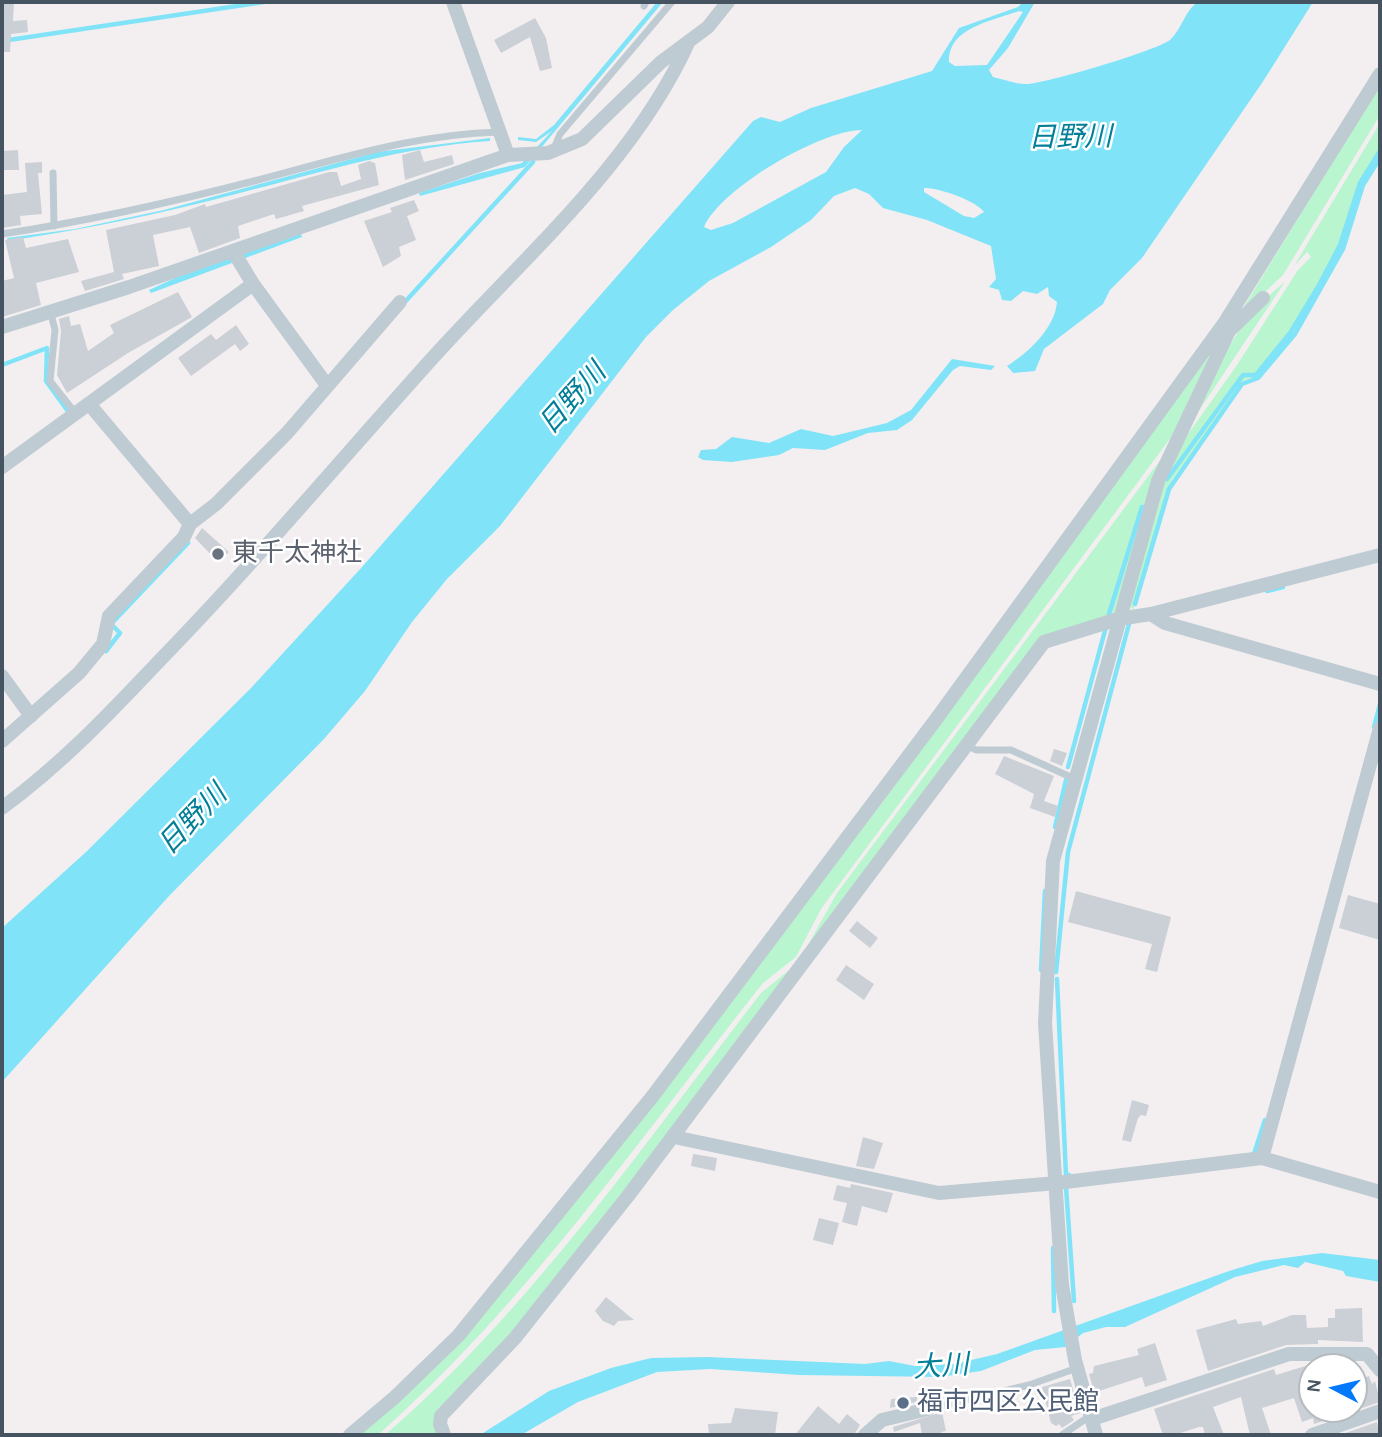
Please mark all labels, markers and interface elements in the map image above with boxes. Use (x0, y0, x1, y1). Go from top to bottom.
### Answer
water label: 日野川 (1028, 120, 1112, 156)
water label: 日野川 (532, 357, 614, 441)
place label: 東千太神社 (232, 538, 362, 570)
marker: 東千太神社 (210, 546, 226, 562)
water label: 日野川 (152, 778, 234, 862)
water label: 大川 (912, 1348, 970, 1386)
north arrow (1298, 1353, 1368, 1423)
text: N (1302, 1378, 1326, 1394)
place label: 福市四区公民館 (917, 1387, 1099, 1419)
marker: 福市四区公民館 (895, 1395, 911, 1411)

